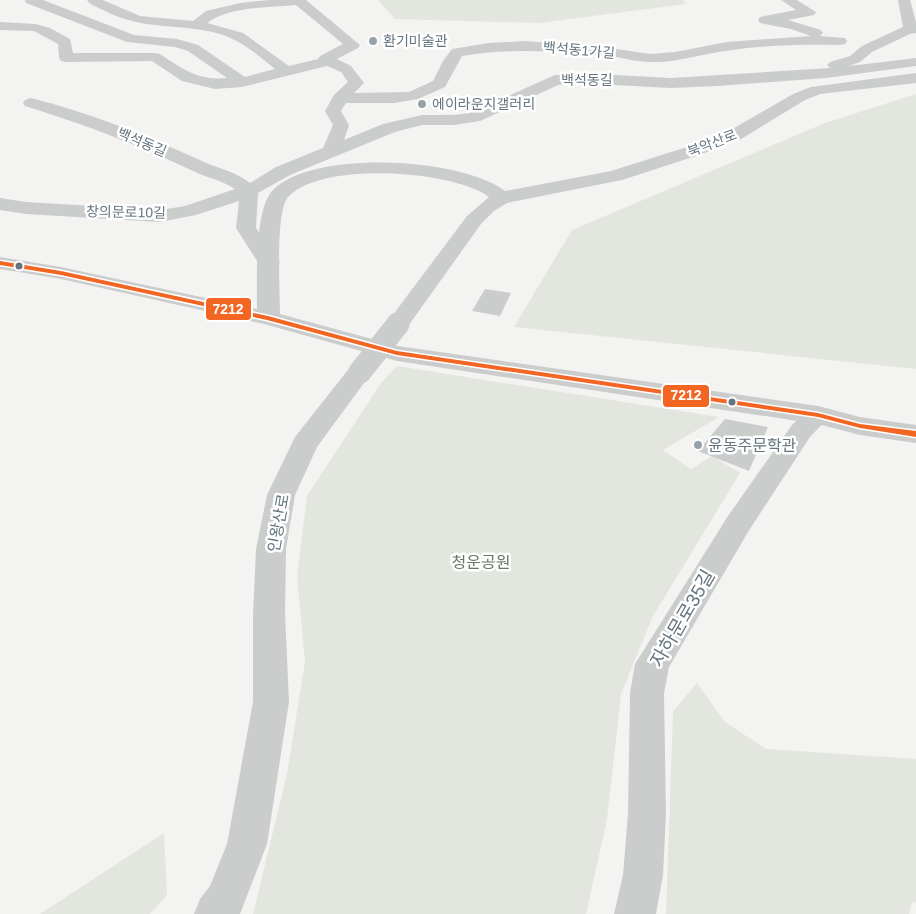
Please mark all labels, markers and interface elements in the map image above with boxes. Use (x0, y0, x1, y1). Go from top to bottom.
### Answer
place label: 환기미술관 (383, 33, 448, 49)
marker: 환기미술관 (367, 35, 379, 47)
street label: 백석동1가길 (542, 39, 616, 61)
street label: 백석동길 (561, 72, 613, 88)
place label: 에이라운지갤러리 (432, 96, 535, 112)
marker: 에이라운지갤러리 (416, 98, 428, 110)
street label: 백석동길 (115, 125, 169, 159)
street label: 북악산로 (685, 126, 739, 160)
street label: 창의문로10길 (86, 203, 166, 221)
unlabelled marker (14, 261, 24, 271)
line badge: 7212 (205, 297, 252, 321)
text: 7212 (212, 301, 244, 317)
line badge: 7212 (662, 384, 710, 408)
text: 7212 (670, 387, 702, 403)
unlabelled marker (727, 397, 737, 407)
place label: 윤동주문학관 (708, 437, 797, 454)
marker: 윤동주문학관 (692, 439, 704, 451)
street label: 인왕산로 (265, 492, 292, 554)
park label: 청운공원 (452, 554, 510, 571)
street label: 자하문로35길 (646, 566, 719, 671)

